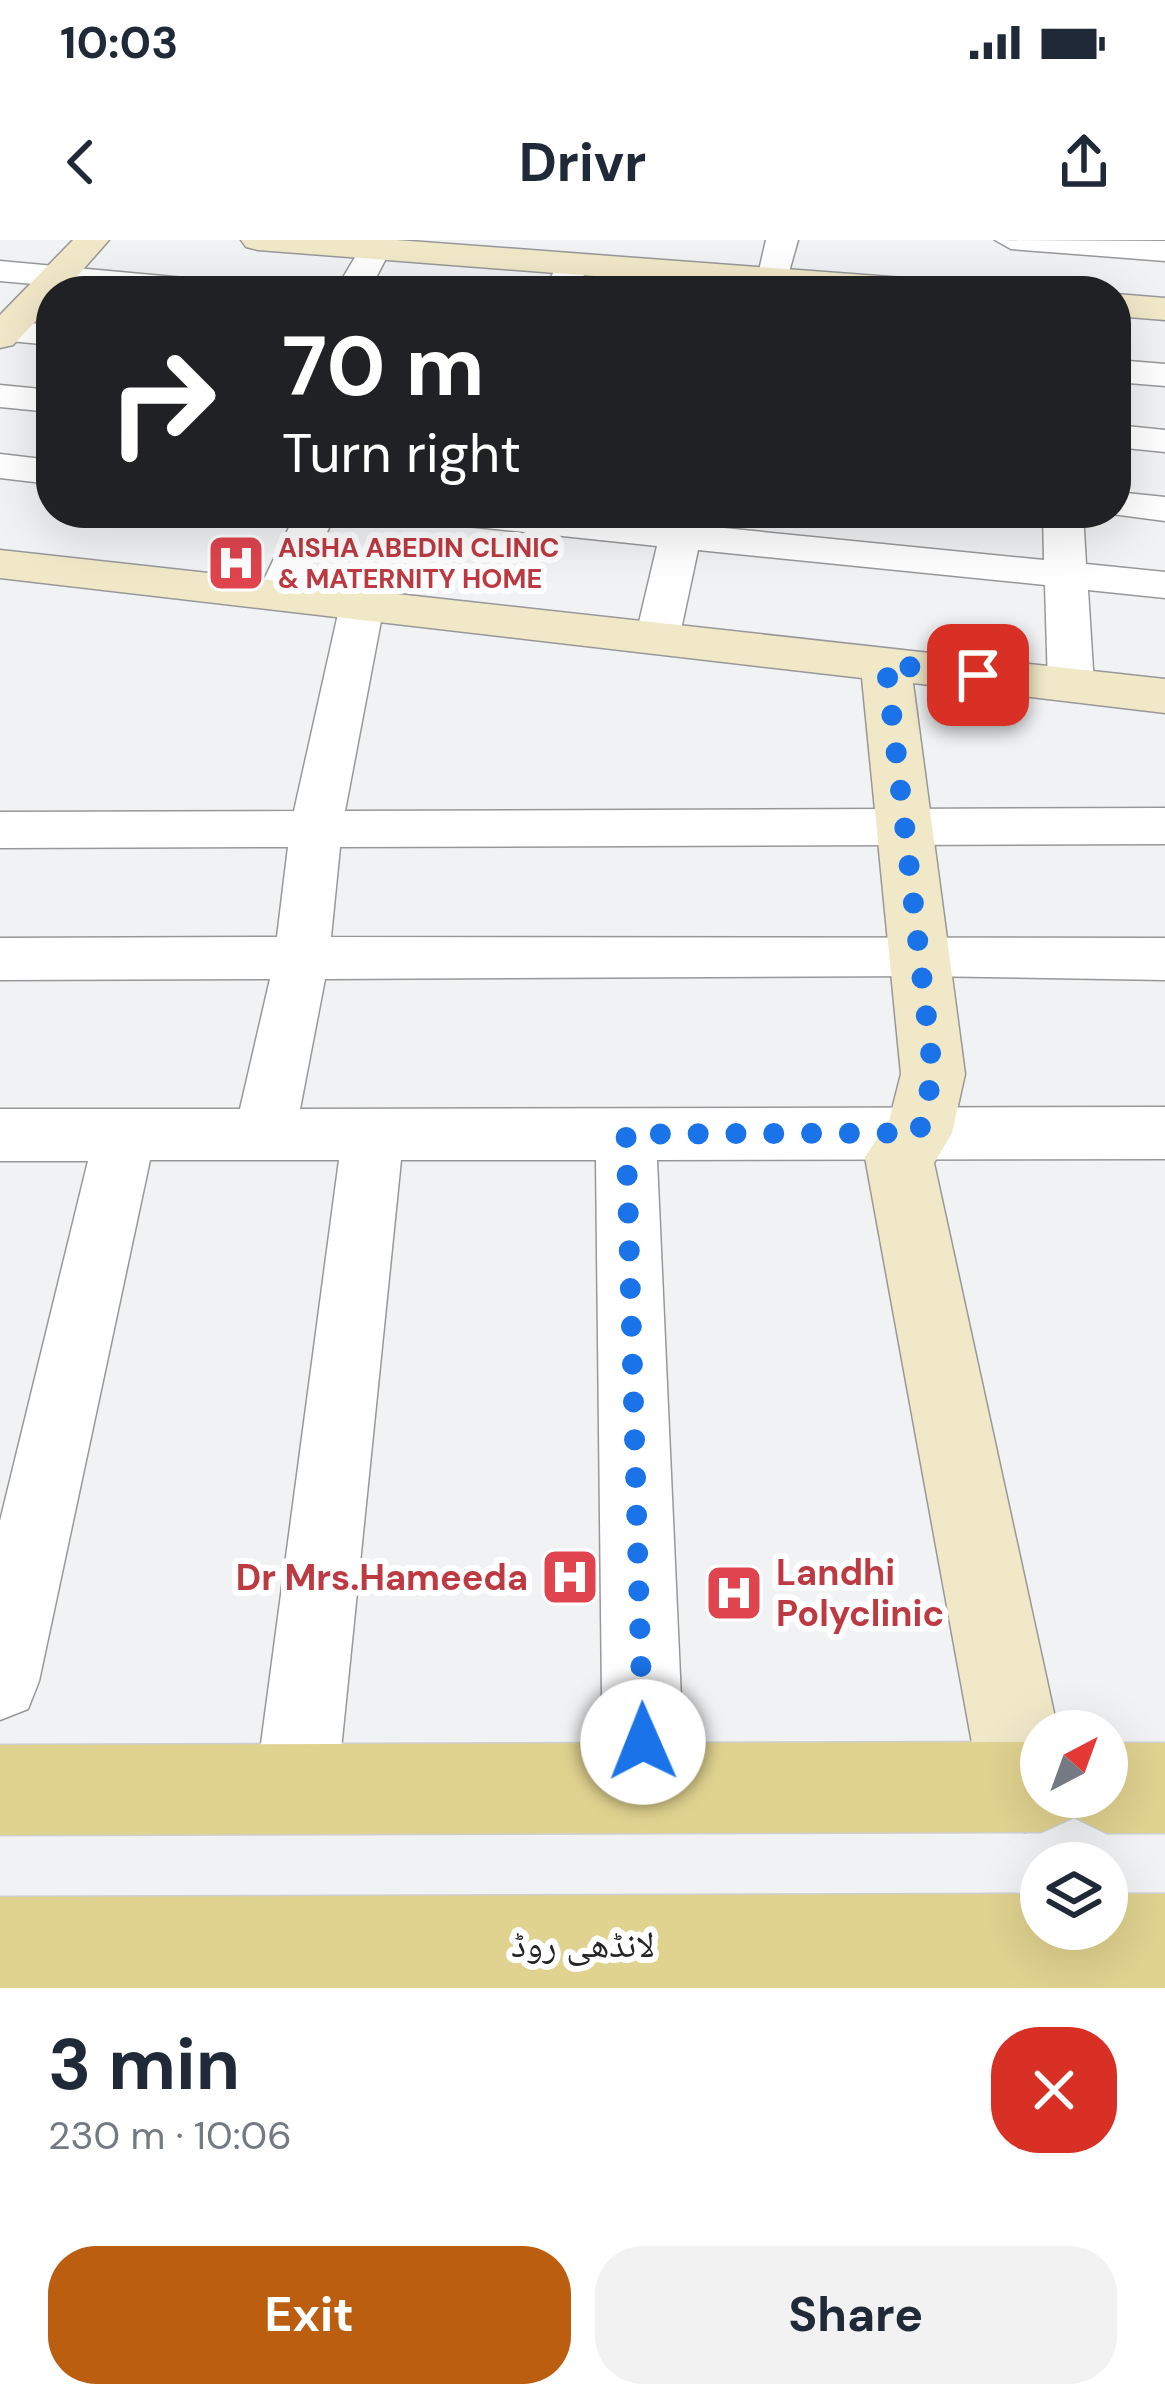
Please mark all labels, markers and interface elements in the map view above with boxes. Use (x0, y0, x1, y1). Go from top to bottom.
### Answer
text: 10:03 (60, 13, 178, 72)
text: Drivr (519, 127, 646, 198)
icon: back (48, 129, 114, 195)
icon: share (1051, 129, 1117, 195)
text: 70 m (282, 312, 485, 421)
icon: right (84, 324, 240, 480)
text: Turn right (282, 418, 521, 489)
place label: AISHA ABEDIN CLINIC & MATERNITY HOME (278, 530, 559, 596)
hospital icon: AISHA ABEDIN CLINIC & MATERNITY HOME (205, 532, 267, 594)
pin (927, 624, 1029, 726)
icon: arrive (945, 642, 1011, 708)
hospital icon: Dr Mrs.Hameeda (539, 1546, 601, 1608)
place label: Landhi Polyclinic (776, 1549, 944, 1637)
place label: Dr Mrs.Hameeda (236, 1554, 528, 1601)
hospital icon: Landhi Polyclinic (703, 1562, 765, 1624)
position arrow (580, 1679, 706, 1805)
north arrow (1020, 1710, 1128, 1818)
map controls (1020, 1710, 1128, 1950)
button: layers (1020, 1842, 1128, 1950)
street label: لانڈھی روڈ (511, 1921, 655, 1968)
text: 3 min (48, 2018, 240, 2111)
button: close (991, 2027, 1117, 2153)
text: 230 m · 10:06 (48, 2110, 292, 2161)
button: Exit (48, 2246, 571, 2384)
button: Share (595, 2246, 1117, 2384)

